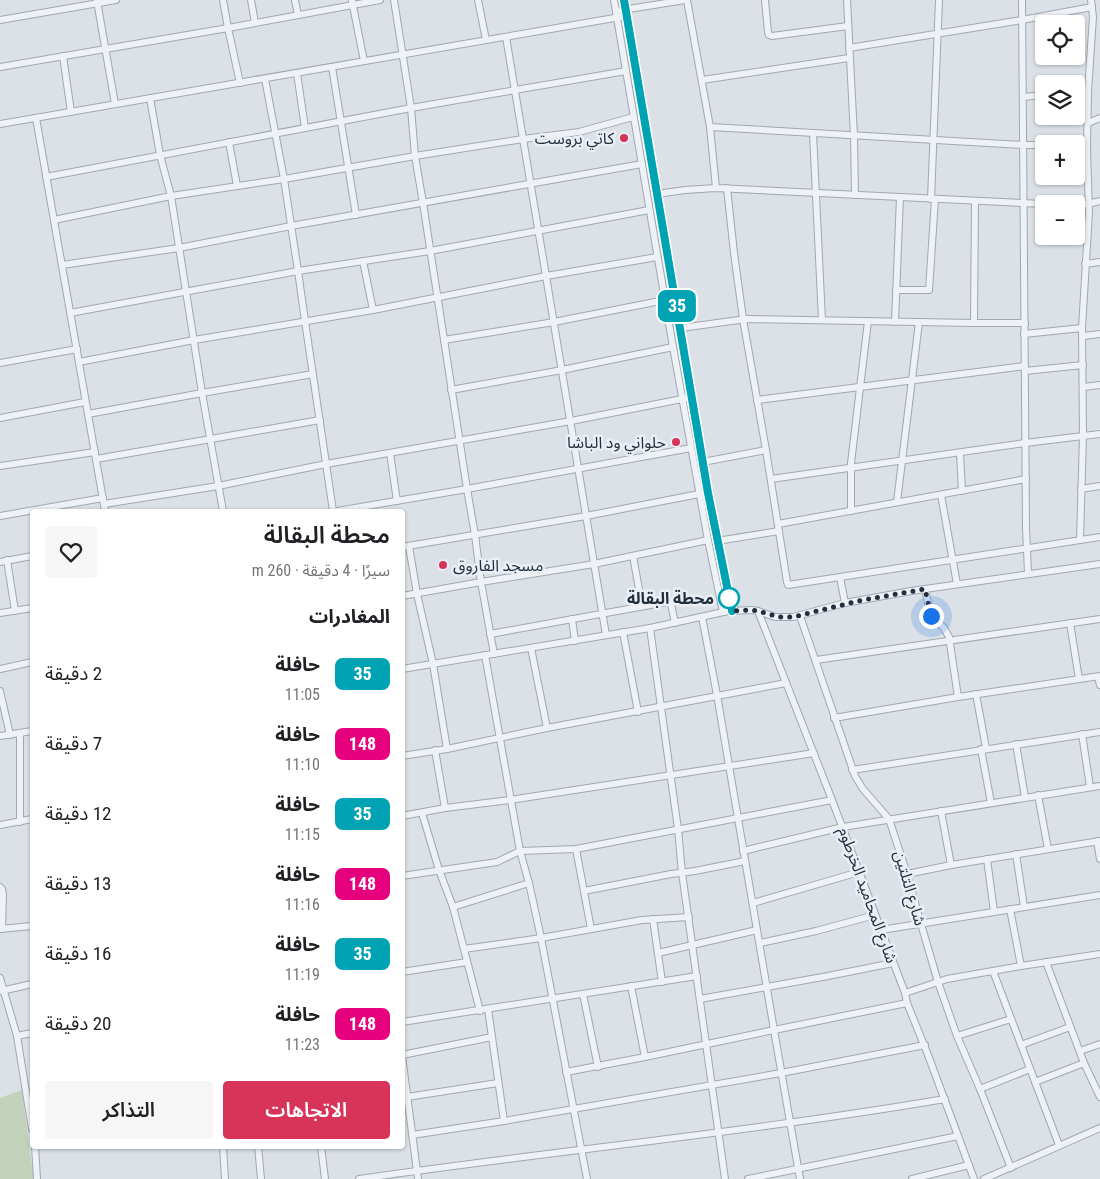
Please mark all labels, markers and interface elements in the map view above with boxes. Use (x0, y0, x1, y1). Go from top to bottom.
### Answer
map controls (1035, 15, 1085, 245)
button: locate (1035, 15, 1085, 65)
button: layers (1035, 75, 1085, 125)
place label: كاتي بروست (535, 129, 614, 150)
marker: كاتي بروست (618, 132, 630, 144)
button: + (1035, 135, 1085, 185)
button: − (1035, 195, 1085, 245)
line badge: 35 (654, 290, 700, 322)
text: 35 (668, 295, 686, 316)
place label: حلواني ود الباشا (567, 433, 666, 454)
marker: حلواني ود الباشا (670, 436, 682, 448)
text: محطة البقالة (264, 521, 390, 549)
button: heart (45, 526, 97, 578)
place label: مسجد الفاروق (453, 556, 543, 575)
marker: مسجد الفاروق (437, 559, 449, 571)
text: سيرًا · 4 دقيقة · 260 m (252, 561, 390, 580)
marker: محطة البقالة (718, 587, 740, 609)
place label: محطة البقالة (627, 589, 714, 608)
your location (919, 604, 944, 629)
text: المغادرات (309, 605, 390, 628)
text: حافلة (275, 653, 320, 676)
text: 2 دقيقة (45, 662, 102, 685)
text: 35 (353, 663, 372, 684)
text: 11:05 (285, 685, 320, 704)
text: حافلة (275, 723, 320, 746)
text: 7 دقيقة (45, 732, 102, 755)
text: 148 (349, 733, 376, 754)
text: 11:10 (285, 755, 320, 774)
text: حافلة (275, 793, 320, 816)
text: 12 دقيقة (45, 802, 111, 825)
text: 35 (353, 803, 372, 824)
street label: شارع المحاميد الخرطوم (832, 824, 901, 967)
text: 11:15 (285, 825, 320, 844)
street label: شارع التلتين (887, 848, 930, 929)
text: حافلة (275, 863, 320, 886)
text: 13 دقيقة (45, 872, 111, 895)
text: 148 (349, 873, 376, 894)
text: 11:16 (285, 895, 320, 914)
text: حافلة (275, 933, 320, 956)
text: 16 دقيقة (45, 942, 111, 965)
text: 35 (353, 943, 372, 964)
text: 11:19 (285, 965, 320, 984)
text: حافلة (275, 1003, 320, 1026)
text: 20 دقيقة (45, 1012, 111, 1035)
text: 148 (349, 1013, 376, 1034)
text: 11:23 (285, 1035, 320, 1054)
button: التذاكر (45, 1081, 213, 1139)
button: الاتجاهات (223, 1081, 390, 1139)

